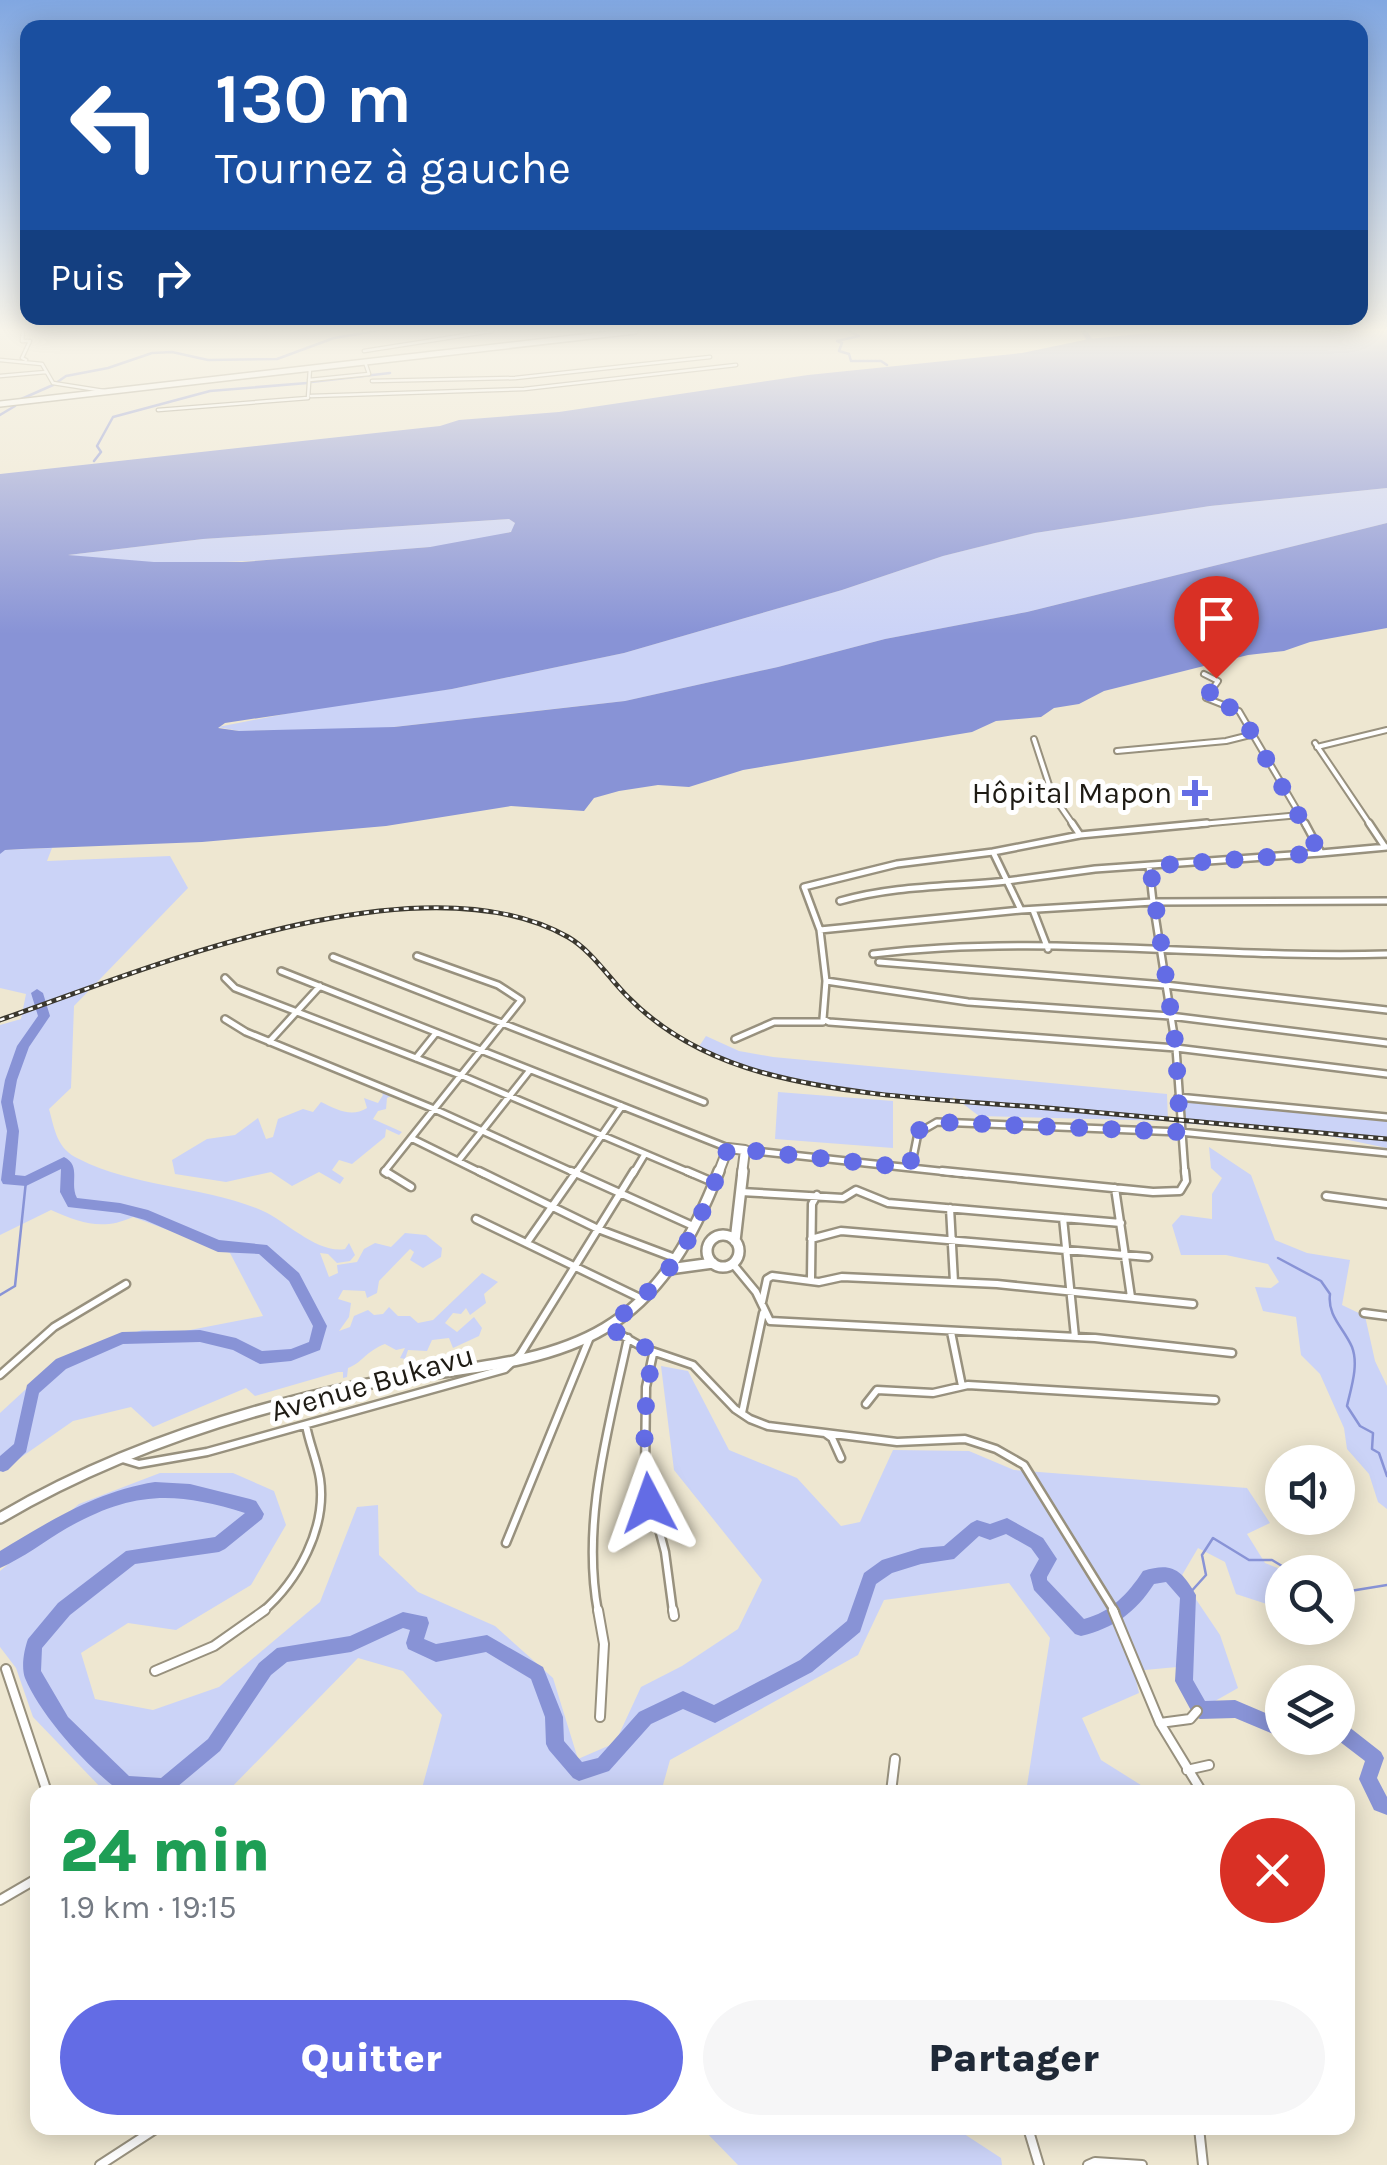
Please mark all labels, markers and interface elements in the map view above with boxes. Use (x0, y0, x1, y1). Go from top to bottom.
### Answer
text: 130 m (215, 58, 412, 140)
icon: left (50, 60, 180, 190)
text: Tournez à gauche (215, 142, 571, 194)
icon: right (145, 250, 200, 305)
text: Puis (50, 255, 125, 300)
pin (1174, 576, 1259, 679)
icon: arrive (1189, 591, 1244, 646)
place label: Hôpital Mapon (972, 775, 1172, 811)
marker: Hôpital Mapon (1182, 780, 1208, 806)
street label: Avenue Bukavu (266, 1337, 478, 1429)
map controls (1265, 1445, 1355, 1755)
button: sound (1265, 1445, 1355, 1535)
position arrow (597, 1451, 701, 1555)
button: search (1265, 1555, 1355, 1645)
button: layers (1265, 1665, 1355, 1755)
text: 24 min (60, 1816, 270, 1886)
button: close (1220, 1818, 1325, 1923)
text: 1.9 km · 19:15 (60, 1889, 236, 1926)
button: Quitter (60, 2000, 683, 2115)
button: Partager (703, 2000, 1325, 2115)

